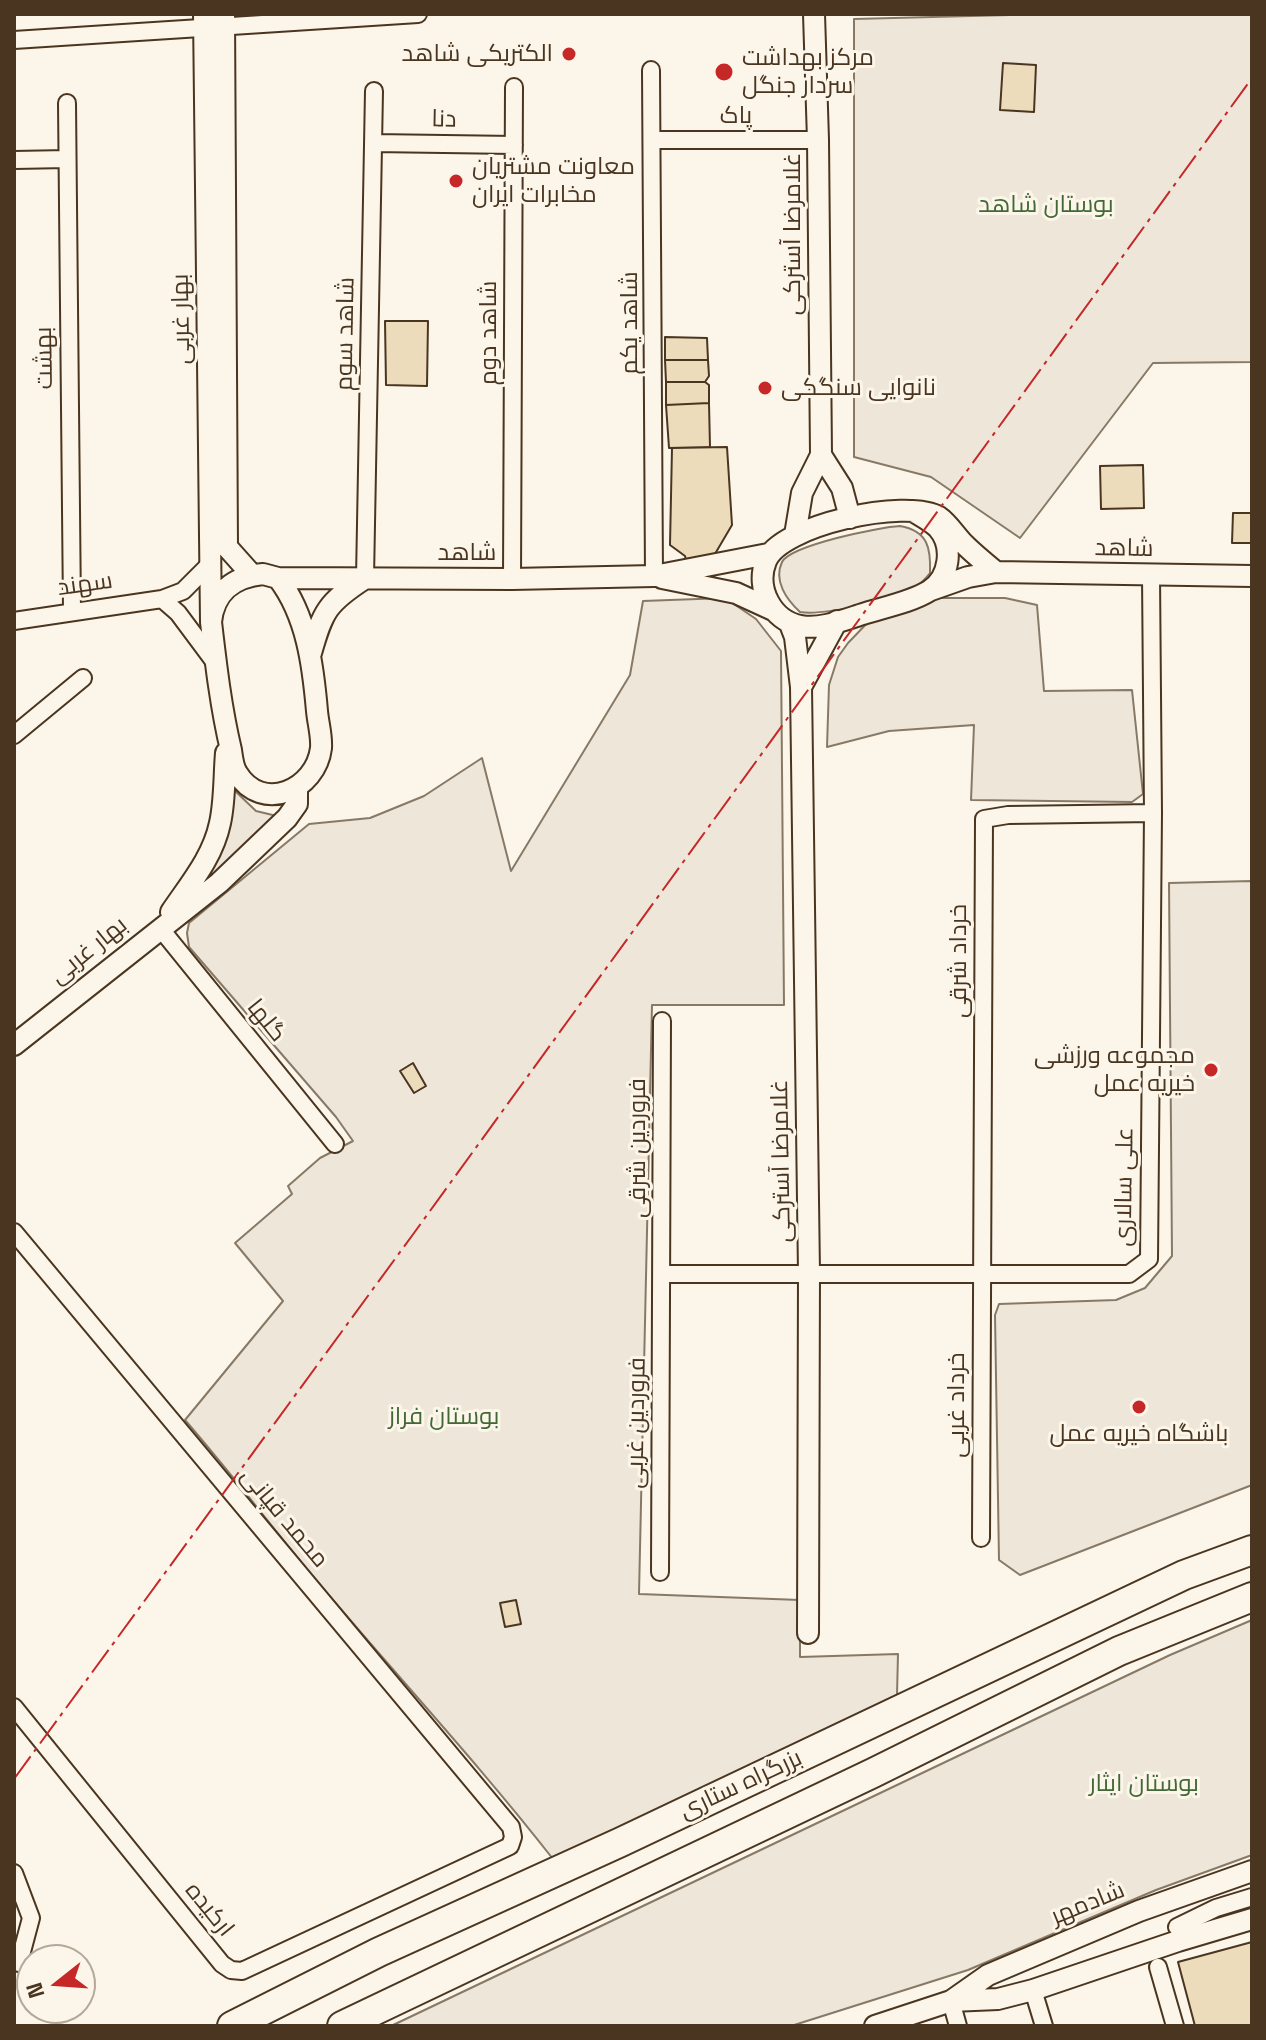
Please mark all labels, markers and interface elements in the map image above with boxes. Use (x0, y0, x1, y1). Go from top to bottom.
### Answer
place label: الکتریکی شاهد (401, 40, 553, 68)
place label: مرکز بهداشت سردار جنگل (742, 44, 874, 100)
marker: الکتریکی شاهد (560, 45, 578, 63)
marker: مرکز بهداشت سردار جنگل (713, 61, 735, 83)
street label: پاک (720, 102, 752, 130)
street label: دنا (431, 105, 457, 135)
place label: معاونت مشتریان مخابرات ایران (472, 153, 635, 209)
street label: غلامرضا آسترکی (779, 153, 807, 315)
marker: معاونت مشتریان مخابرات ایران (447, 172, 465, 190)
park label: بوستان شاهد (978, 191, 1114, 219)
street label: شاهد یکم (616, 271, 644, 375)
street label: بهار غربی (167, 273, 197, 365)
street label: شاهد سوم (331, 277, 361, 391)
street label: شاهد دوم (475, 281, 503, 385)
street label: بهشت (30, 327, 60, 389)
place label: نانوایی سنگکی (781, 374, 936, 402)
marker: نانوایی سنگکی (756, 379, 774, 397)
street label: شاهد (1094, 534, 1154, 564)
street label: شاهد (438, 539, 496, 567)
street label: سهند (55, 567, 115, 603)
street label: خرداد شرقی (945, 904, 973, 1018)
street label: بهار غربی (45, 911, 133, 991)
street label: گلها (240, 994, 292, 1048)
place label: مجموعه ورزشی خیریه عمل (1034, 1042, 1195, 1098)
marker: مجموعه ورزشی خیریه عمل (1202, 1061, 1220, 1079)
street label: فروردین شرقی (624, 1078, 652, 1218)
street label: غلامرضا آسترکی (766, 1079, 798, 1243)
street label: علی سالاری (1110, 1127, 1140, 1247)
street label: خرداد غربی (943, 1352, 971, 1458)
street label: فروردین غربی (621, 1357, 653, 1489)
marker: باشگاه خیریه عمل (1130, 1398, 1148, 1416)
park label: بوستان فراز (389, 1403, 499, 1431)
place label: باشگاه خیریه عمل (1050, 1420, 1228, 1448)
street label: محمد قپانی (234, 1462, 334, 1574)
street label: بزرگراه ستاری (675, 1744, 807, 1826)
park label: بوستان ایثار (1089, 1770, 1199, 1798)
street label: شادمهر (1047, 1876, 1129, 1932)
street label: ارکیده (178, 1877, 240, 1943)
north arrow (16, 1944, 96, 2024)
text: N (19, 1979, 51, 2002)

